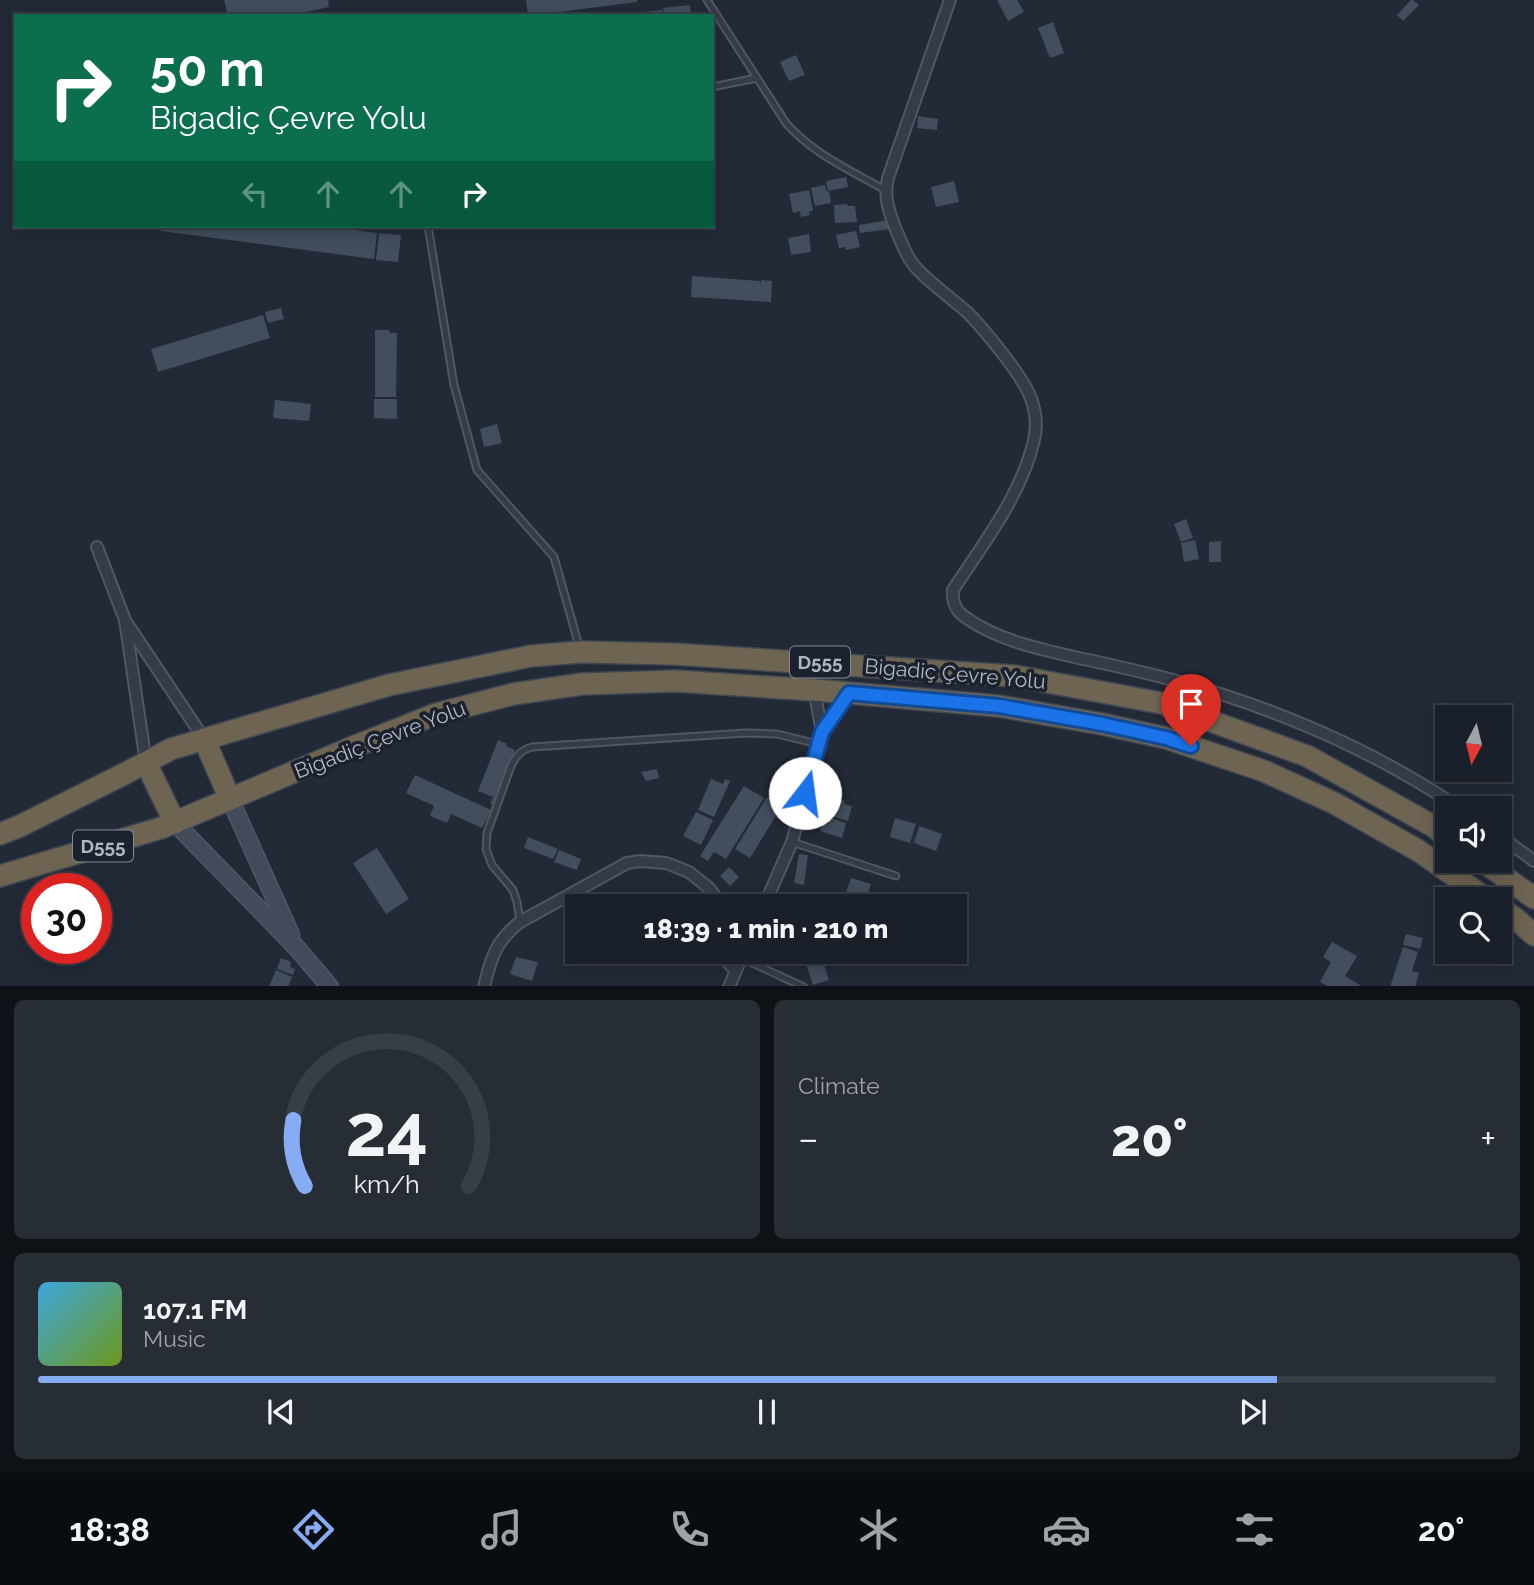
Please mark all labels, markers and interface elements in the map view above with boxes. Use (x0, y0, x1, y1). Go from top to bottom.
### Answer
text: 50 m (150, 40, 265, 97)
icon: right (35, 42, 126, 133)
text: Bigadiç Çevre Yolu (150, 99, 427, 136)
icon: left (236, 175, 274, 213)
icon: ahead (309, 175, 347, 213)
icon: ahead (382, 175, 420, 213)
icon: right (455, 175, 493, 213)
road number: D555 (790, 646, 850, 678)
street label: Bigadiç Çevre Yolu (864, 653, 1047, 694)
pin (1161, 674, 1221, 746)
icon: arrive (1172, 685, 1210, 723)
street label: Bigadiç Çevre Yolu (291, 695, 469, 784)
north arrow (1435, 705, 1512, 782)
map controls (1435, 705, 1512, 964)
position arrow (768, 756, 842, 830)
button: sound (1435, 796, 1512, 873)
road number: D555 (73, 831, 133, 862)
speed limit sign: 30 (21, 873, 112, 964)
button: search (1435, 887, 1512, 964)
text: 18:39 · 1 min · 210 m (644, 914, 888, 944)
text: Climate (798, 1072, 880, 1099)
text: 24 (346, 1088, 428, 1173)
text: 20° (1111, 1107, 1188, 1168)
text: − (798, 1116, 818, 1161)
text: + (1480, 1116, 1496, 1161)
text: km/h (354, 1168, 420, 1198)
text: 107.1 FM (143, 1295, 247, 1325)
text: Music (143, 1325, 206, 1352)
icon: previous (262, 1393, 300, 1431)
icon: pause (748, 1393, 786, 1431)
icon: next (1234, 1393, 1272, 1431)
icon: directions (289, 1505, 338, 1554)
icon: music (477, 1505, 526, 1554)
icon: phone (665, 1505, 714, 1554)
icon: climate (854, 1505, 903, 1554)
icon: car (1042, 1505, 1091, 1554)
icon: filters (1230, 1505, 1279, 1554)
text: 18:38 (70, 1511, 150, 1548)
text: 20° (1418, 1511, 1464, 1548)

